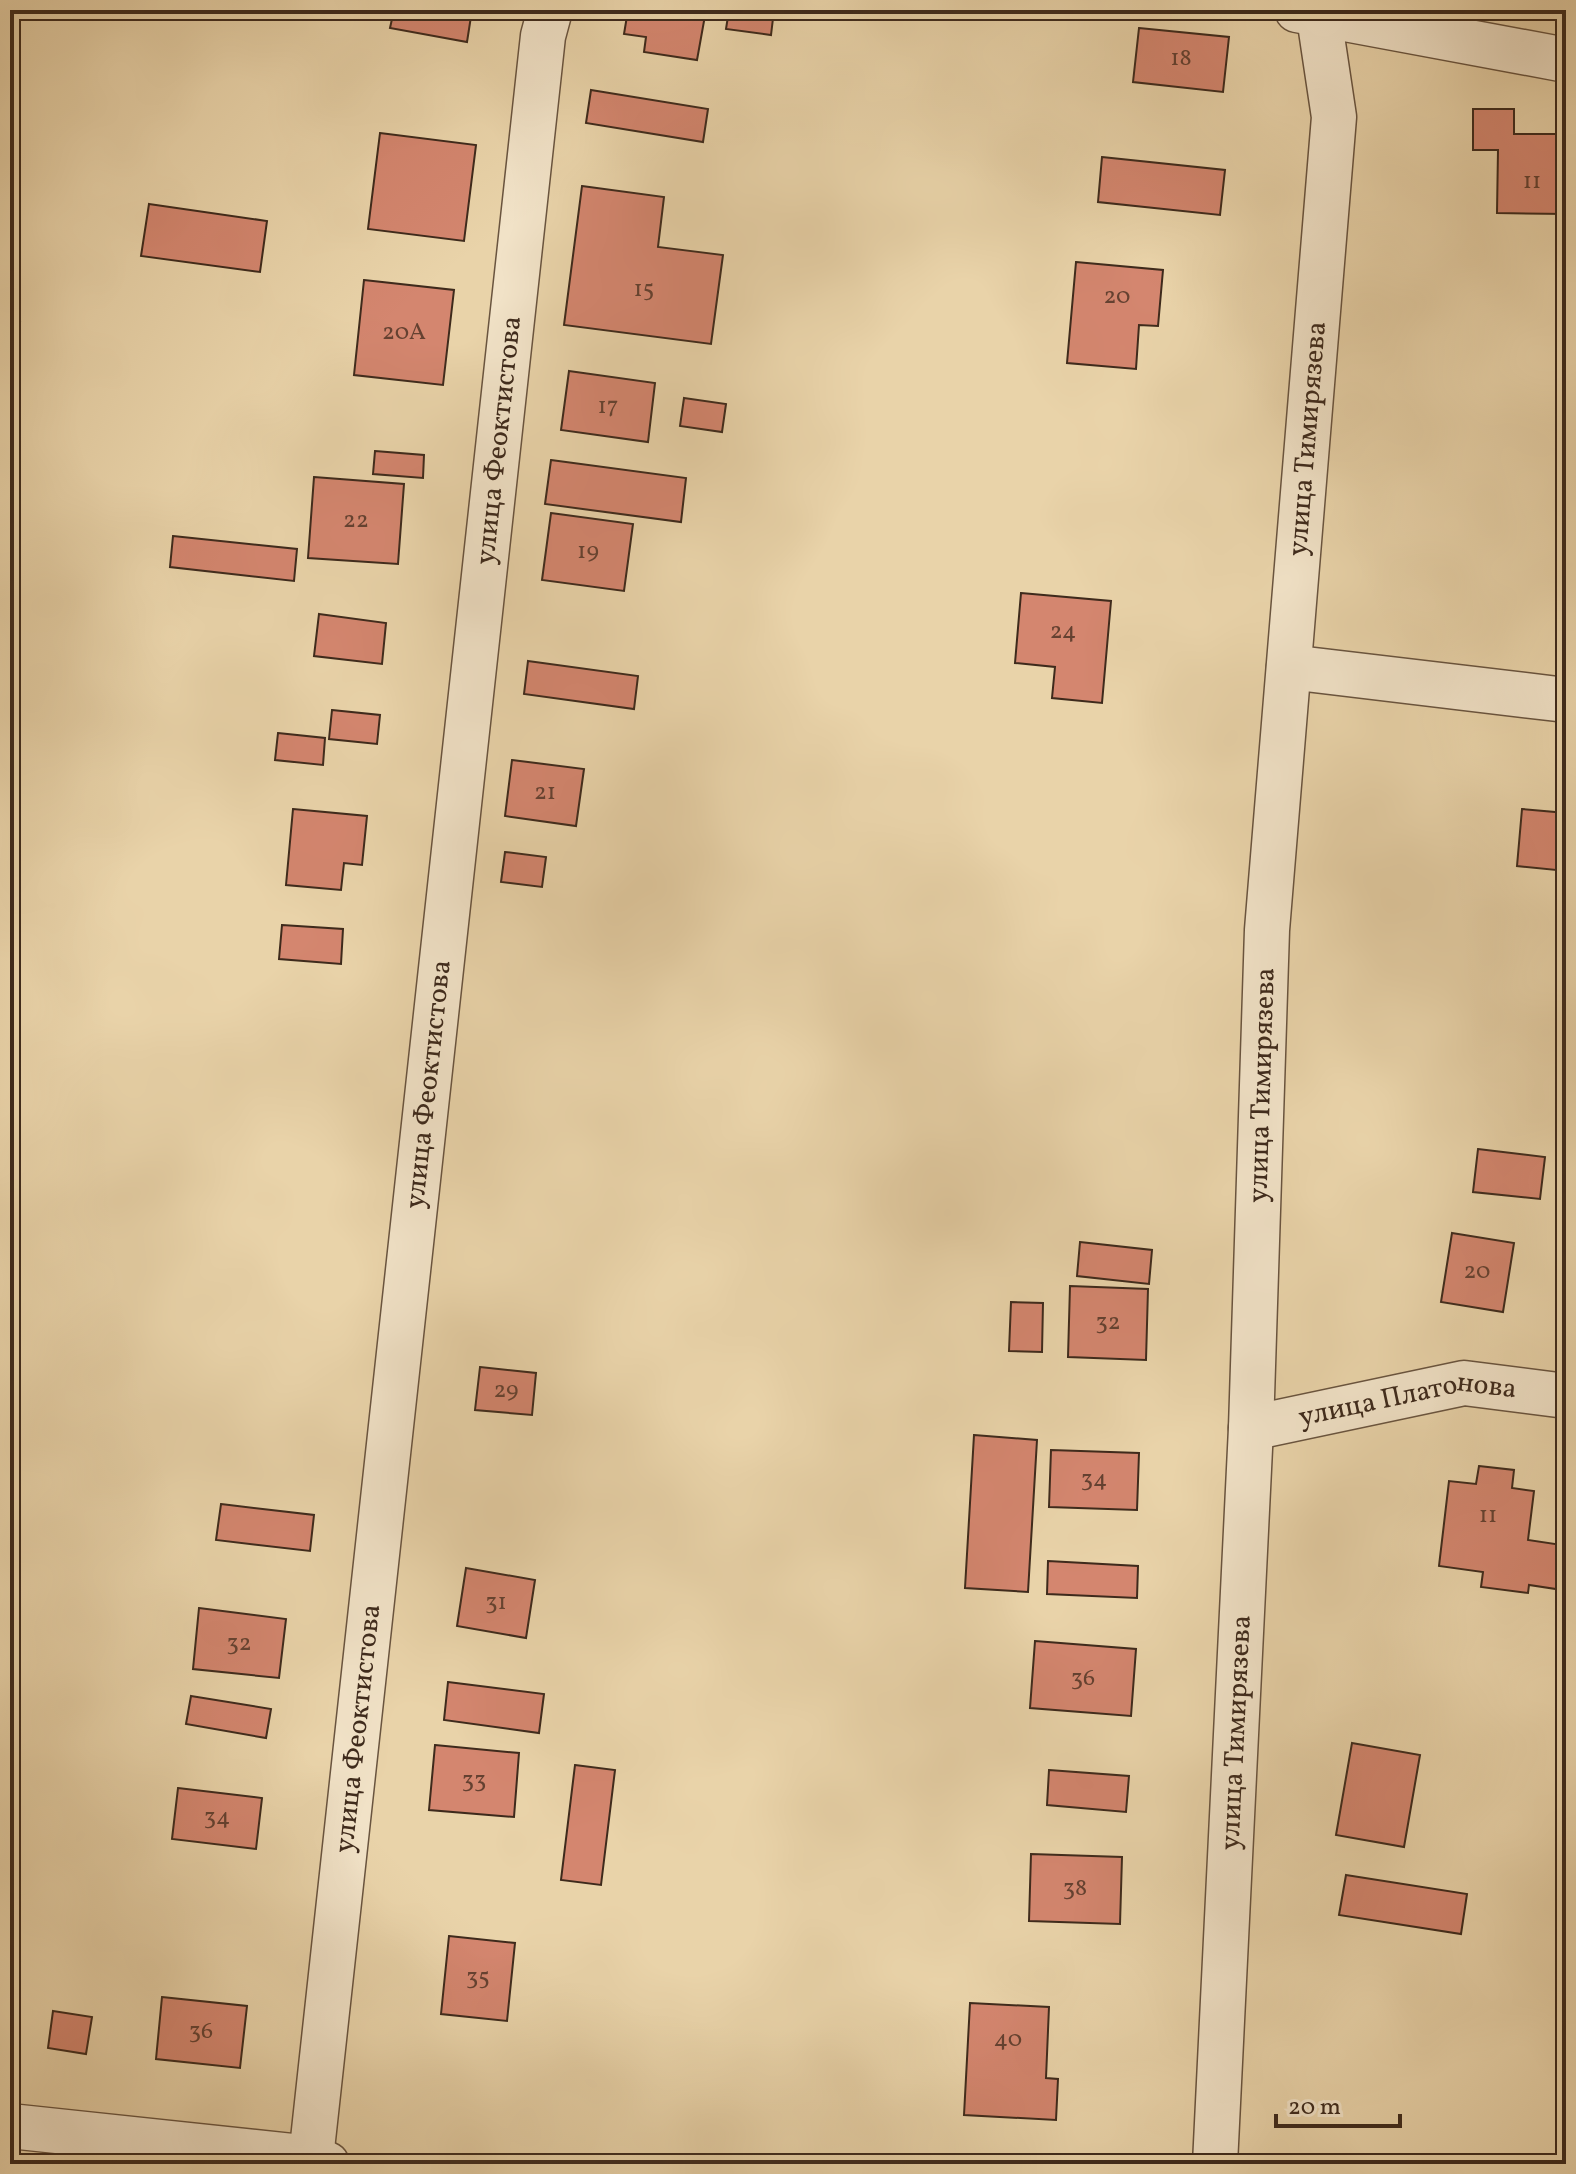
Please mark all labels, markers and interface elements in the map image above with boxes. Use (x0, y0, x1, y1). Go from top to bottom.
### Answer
house number: 18 (1170, 42, 1192, 76)
house number: 11 (1523, 165, 1541, 199)
house number: 15 (634, 273, 654, 307)
house number: 20 (1103, 280, 1131, 314)
street label: улица Феоктистова (466, 314, 532, 567)
house number: 20А (382, 316, 426, 350)
street label: улица Тимирязева (1278, 320, 1337, 558)
house number: 17 (598, 390, 618, 424)
house number: 22 (343, 504, 369, 538)
house number: 19 (577, 535, 599, 569)
house number: 24 (1050, 615, 1076, 649)
house number: 21 (534, 776, 556, 810)
street label: улица Феоктистова (395, 958, 461, 1211)
street label: улица Тимирязева (1239, 967, 1285, 1203)
house number: 20 (1463, 1255, 1491, 1289)
house number: 32 (1095, 1306, 1121, 1340)
street label: улица Платонова (1295, 1363, 1519, 1437)
house number: 29 (493, 1374, 519, 1408)
house number: 34 (1081, 1463, 1107, 1497)
house number: 11 (1479, 1499, 1497, 1533)
house number: 31 (485, 1586, 507, 1620)
street label: улица Феоктистова (325, 1602, 391, 1855)
street label: улица Тимирязева (1211, 1614, 1261, 1851)
house number: 32 (226, 1627, 252, 1661)
house number: 36 (1071, 1662, 1095, 1696)
house number: 33 (462, 1764, 486, 1798)
house number: 34 (204, 1801, 230, 1835)
house number: 38 (1063, 1872, 1087, 1906)
house number: 35 (466, 1961, 490, 1995)
house number: 36 (189, 2015, 213, 2049)
house number: 40 (994, 2023, 1022, 2057)
scale bar (1276, 2078, 1400, 2128)
text: 20 m (1288, 2091, 1341, 2125)

